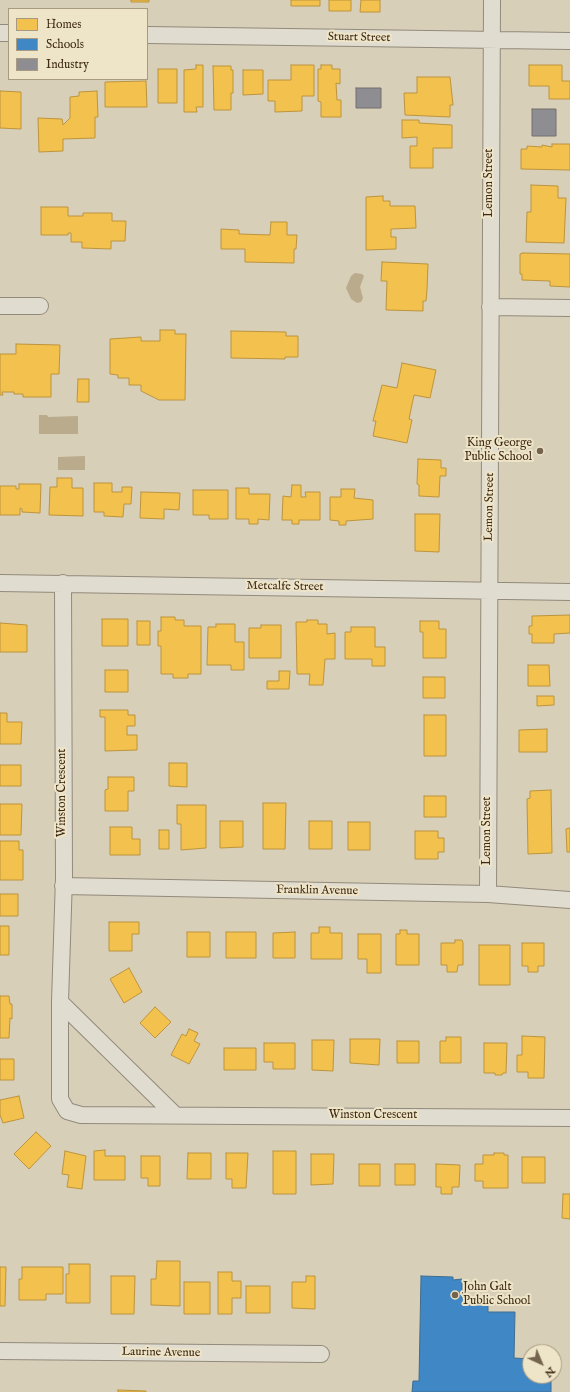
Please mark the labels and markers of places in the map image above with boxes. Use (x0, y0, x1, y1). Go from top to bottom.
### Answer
place label: King George Public School (464, 437, 532, 465)
marker: King George Public School (535, 446, 545, 456)
place label: John Galt Public School (463, 1281, 531, 1309)
marker: John Galt Public School (450, 1290, 460, 1300)

